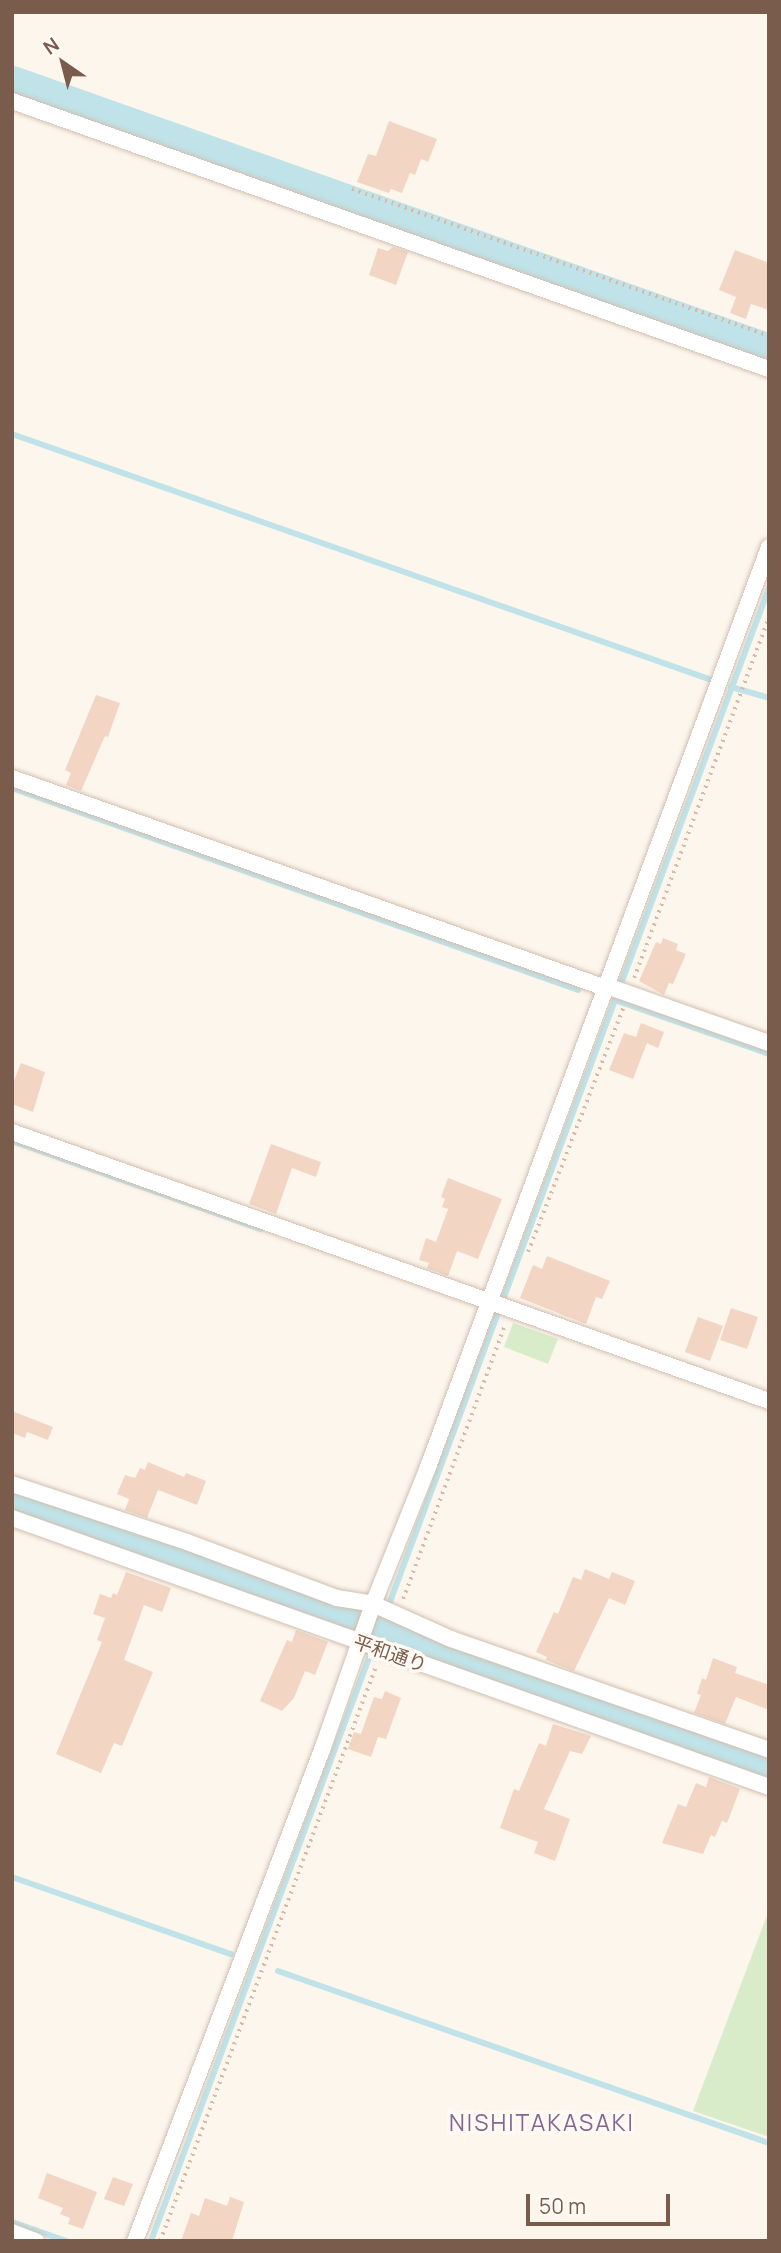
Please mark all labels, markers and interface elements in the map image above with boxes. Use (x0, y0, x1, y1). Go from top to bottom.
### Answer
north arrow (28, 28, 98, 98)
text: N (38, 31, 64, 60)
street label: 平和通り (350, 1631, 430, 1677)
district label: NISHITAKASAKI (451, 2108, 633, 2136)
scale bar (529, 2180, 672, 2224)
text: 50 m (539, 2192, 586, 2220)

